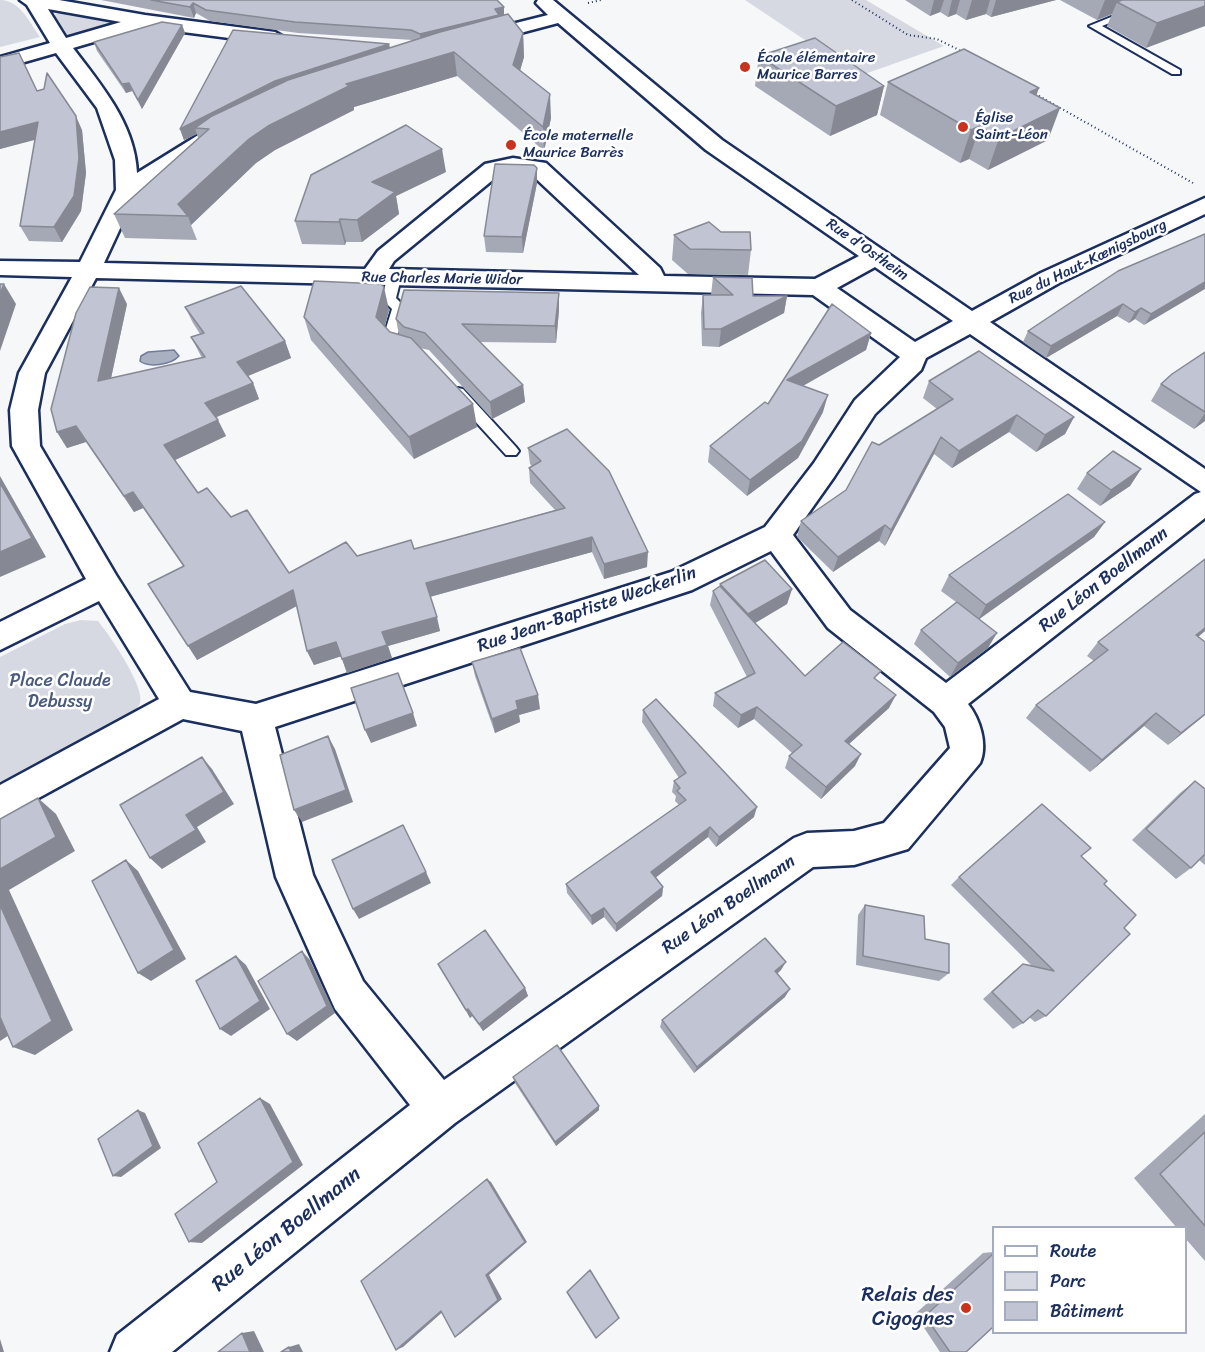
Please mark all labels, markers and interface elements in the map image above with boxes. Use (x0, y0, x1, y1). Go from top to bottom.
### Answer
place label: École élémentaire Maurice Barres (757, 49, 875, 84)
marker: École élémentaire Maurice Barres (738, 60, 752, 74)
place label: Église Saint-Léon (975, 109, 1048, 144)
marker: Église Saint-Léon (956, 120, 970, 134)
place label: École maternelle Maurice Barrès (523, 127, 633, 162)
marker: École maternelle Maurice Barrès (504, 138, 518, 152)
street label: Rue d'Ostheim (822, 215, 912, 285)
street label: Rue du Haut-Kœnigsbourg (1006, 216, 1170, 308)
street label: Rue Charles Marie Widor (361, 269, 523, 289)
street label: Rue Léon Boellmann (1035, 523, 1173, 637)
street label: Rue Jean-Baptiste Weckerlin (475, 562, 699, 658)
park label: Place Claude Debussy (9, 670, 111, 712)
street label: Rue Léon Boellmann (658, 851, 800, 959)
street label: Rue Léon Boellmann (207, 1162, 367, 1298)
legend (992, 1226, 1187, 1334)
text: Route (1050, 1235, 1096, 1267)
text: Parc (1050, 1265, 1086, 1297)
place label: Relais des Cigognes (861, 1283, 954, 1333)
text: Bâtiment (1050, 1295, 1124, 1327)
marker: Relais des Cigognes (959, 1301, 973, 1315)

